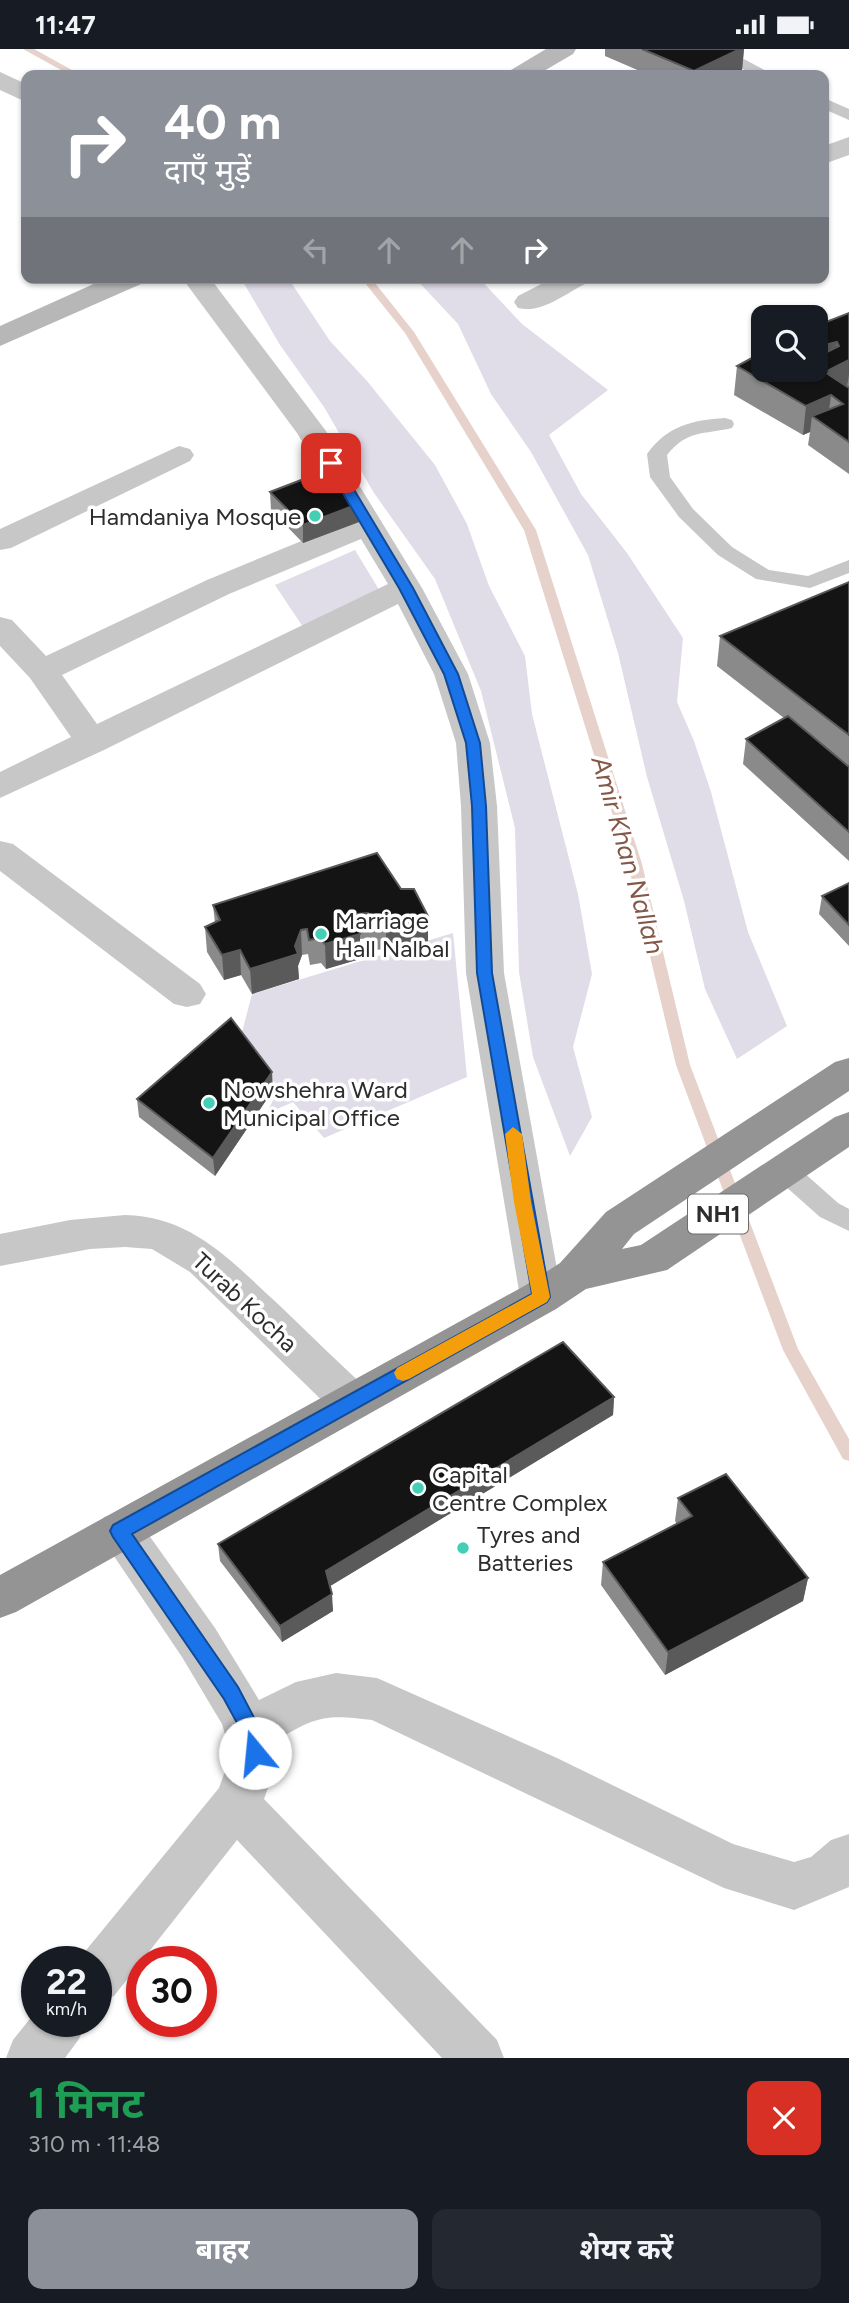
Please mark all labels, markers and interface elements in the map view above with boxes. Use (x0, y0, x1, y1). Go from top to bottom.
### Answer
text: 11:47 (35, 9, 96, 41)
text: 40 m (164, 92, 281, 151)
icon: right (49, 98, 140, 189)
text: दाएँ मुड़ें (164, 152, 251, 190)
icon: left (297, 231, 335, 269)
icon: ahead (370, 231, 408, 269)
icon: ahead (443, 231, 481, 269)
icon: right (516, 231, 554, 269)
map controls (751, 305, 828, 382)
button: search (751, 305, 828, 382)
pin (301, 433, 361, 493)
icon: arrive (312, 444, 350, 482)
place label: Hamdaniya Mosque (89, 502, 301, 531)
marker: Hamdaniya Mosque (307, 508, 323, 524)
water label: Amir Khan Nallah (584, 751, 672, 958)
place label: Marriage Hall Nalbal (335, 906, 449, 963)
marker: Marriage Hall Nalbal (313, 926, 329, 942)
place label: Nowshehra Ward Municipal Office (223, 1075, 408, 1132)
marker: Nowshehra Ward Municipal Office (201, 1095, 217, 1111)
road number: NH1 (688, 1195, 748, 1233)
street label: Turab Kocha (187, 1246, 303, 1358)
place label: Capital Centre Complex (432, 1460, 608, 1517)
marker: Capital Centre Complex (410, 1480, 426, 1496)
place label: Tyres and Batteries (477, 1520, 581, 1577)
marker: Tyres and Batteries (455, 1540, 471, 1556)
position arrow (218, 1716, 292, 1790)
speed limit sign: 30 (126, 1946, 217, 2037)
text: 22 (46, 1961, 87, 2003)
text: km/h (46, 1998, 87, 2020)
text: 1 मिनट (28, 2078, 144, 2129)
button: close (747, 2081, 821, 2155)
text: 310 m · 11:48 (28, 2130, 160, 2158)
button: बाहर (28, 2209, 418, 2289)
button: शेयर करें (432, 2209, 821, 2289)

